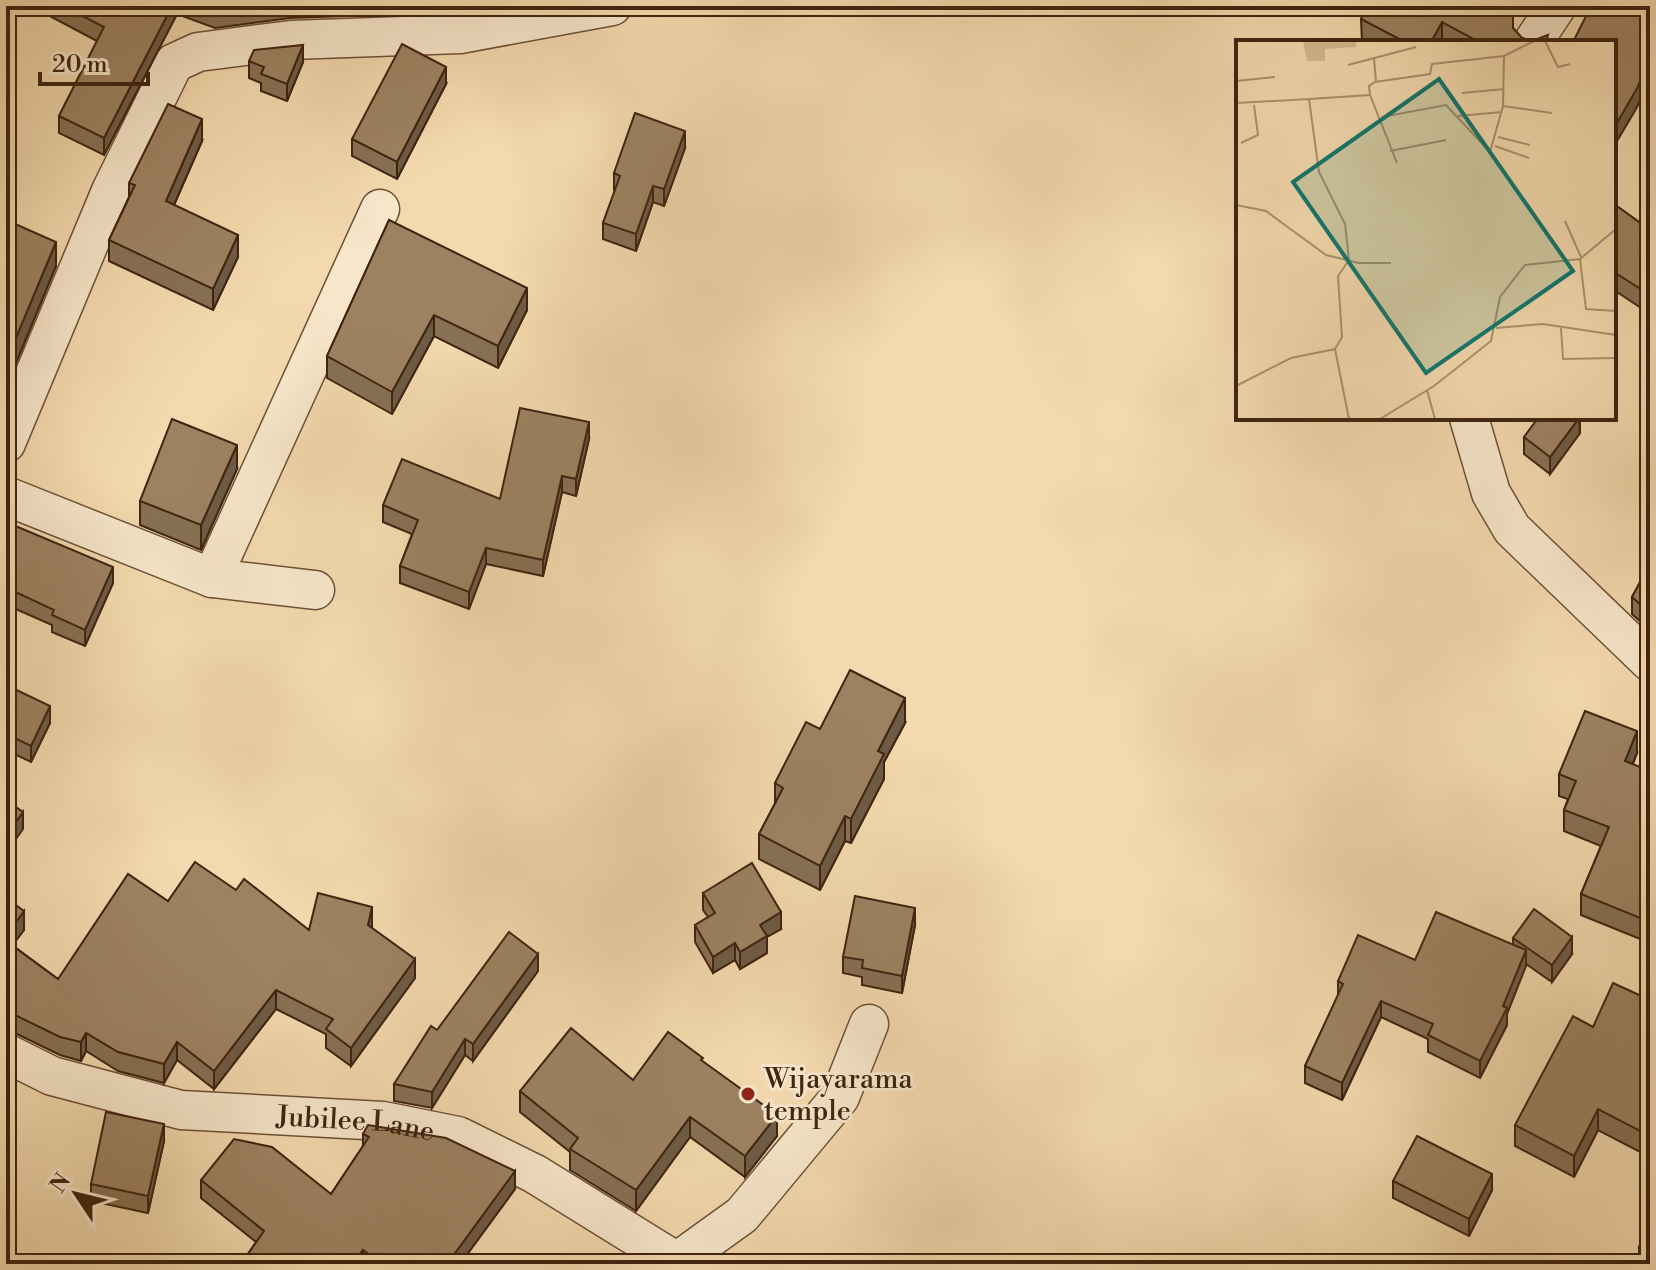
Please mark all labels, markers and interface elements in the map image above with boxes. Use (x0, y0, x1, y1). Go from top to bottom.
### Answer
scale bar (40, 36, 148, 86)
inset map (1236, 40, 1616, 420)
text: 20 m (52, 50, 108, 80)
place label: Wijayarama temple (763, 1062, 914, 1129)
marker: Wijayarama temple (739, 1085, 757, 1103)
street label: Jubilee Lane (274, 1099, 438, 1150)
north arrow (36, 1154, 116, 1234)
text: N (45, 1168, 77, 1198)

